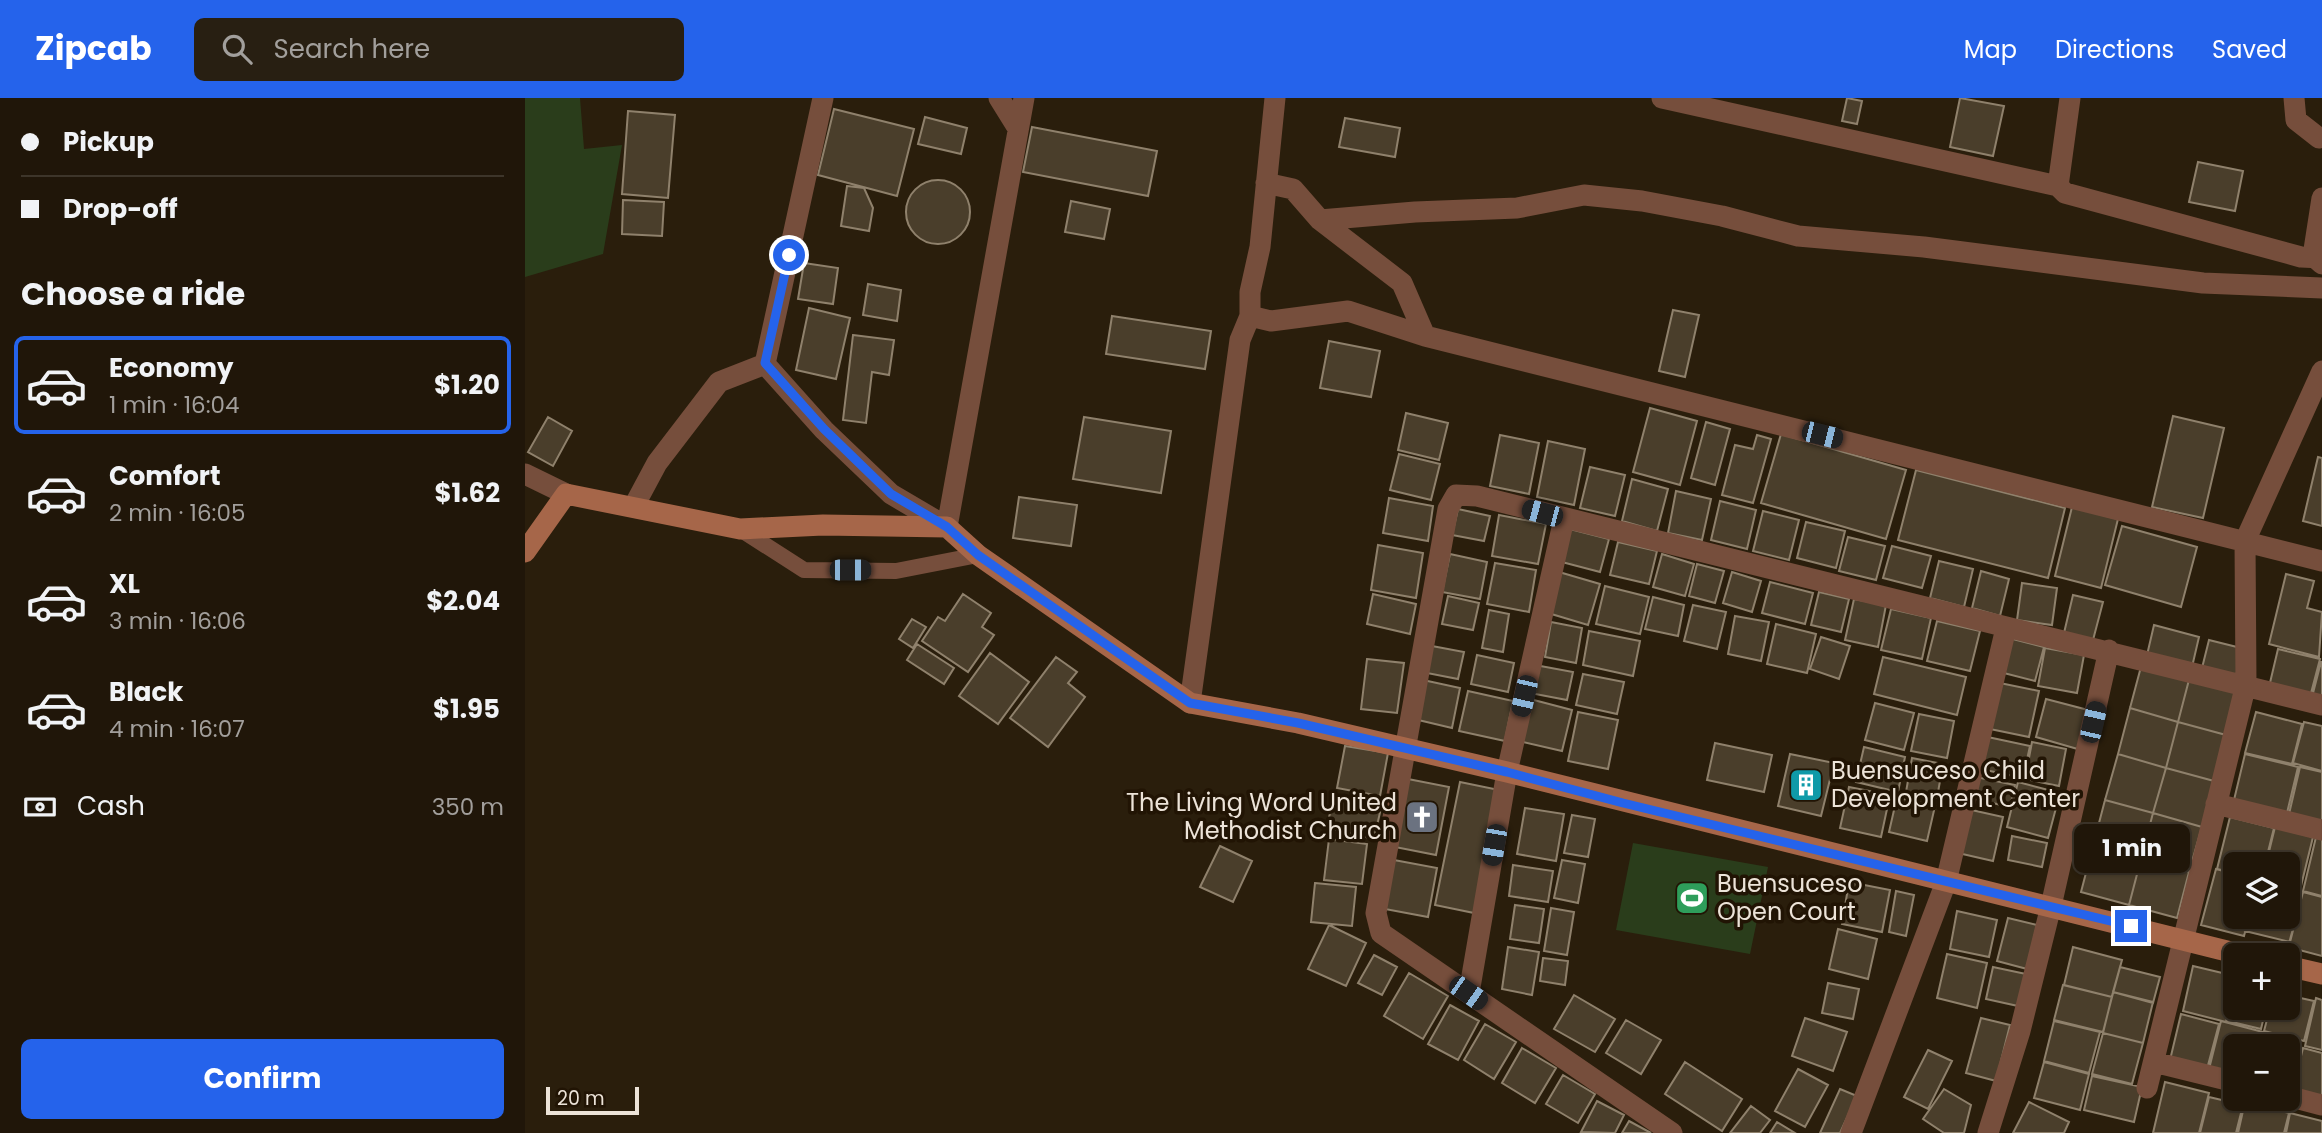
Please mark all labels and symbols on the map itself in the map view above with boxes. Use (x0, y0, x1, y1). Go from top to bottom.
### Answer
route start (773, 239, 805, 271)
car (1800, 420, 1845, 450)
car (1519, 497, 1566, 529)
car (830, 560, 872, 581)
car (1510, 673, 1539, 719)
car (2079, 699, 2108, 745)
place label: Buensuceso Child Development Center (1831, 754, 2080, 815)
building icon: Buensuceso Child Development Center (1787, 766, 1825, 804)
place label: The Living Word United Methodist Church (1126, 786, 1397, 847)
church icon: The Living Word United Methodist Church (1403, 798, 1441, 836)
car (1481, 822, 1508, 868)
callout: 1 min (2073, 824, 2189, 874)
place label: Buensuceso Open Court (1717, 867, 1863, 928)
sports icon: Buensuceso Open Court (1673, 879, 1711, 917)
route end (2115, 910, 2147, 942)
car (1445, 972, 1492, 1014)
scale bar (546, 1084, 639, 1116)

